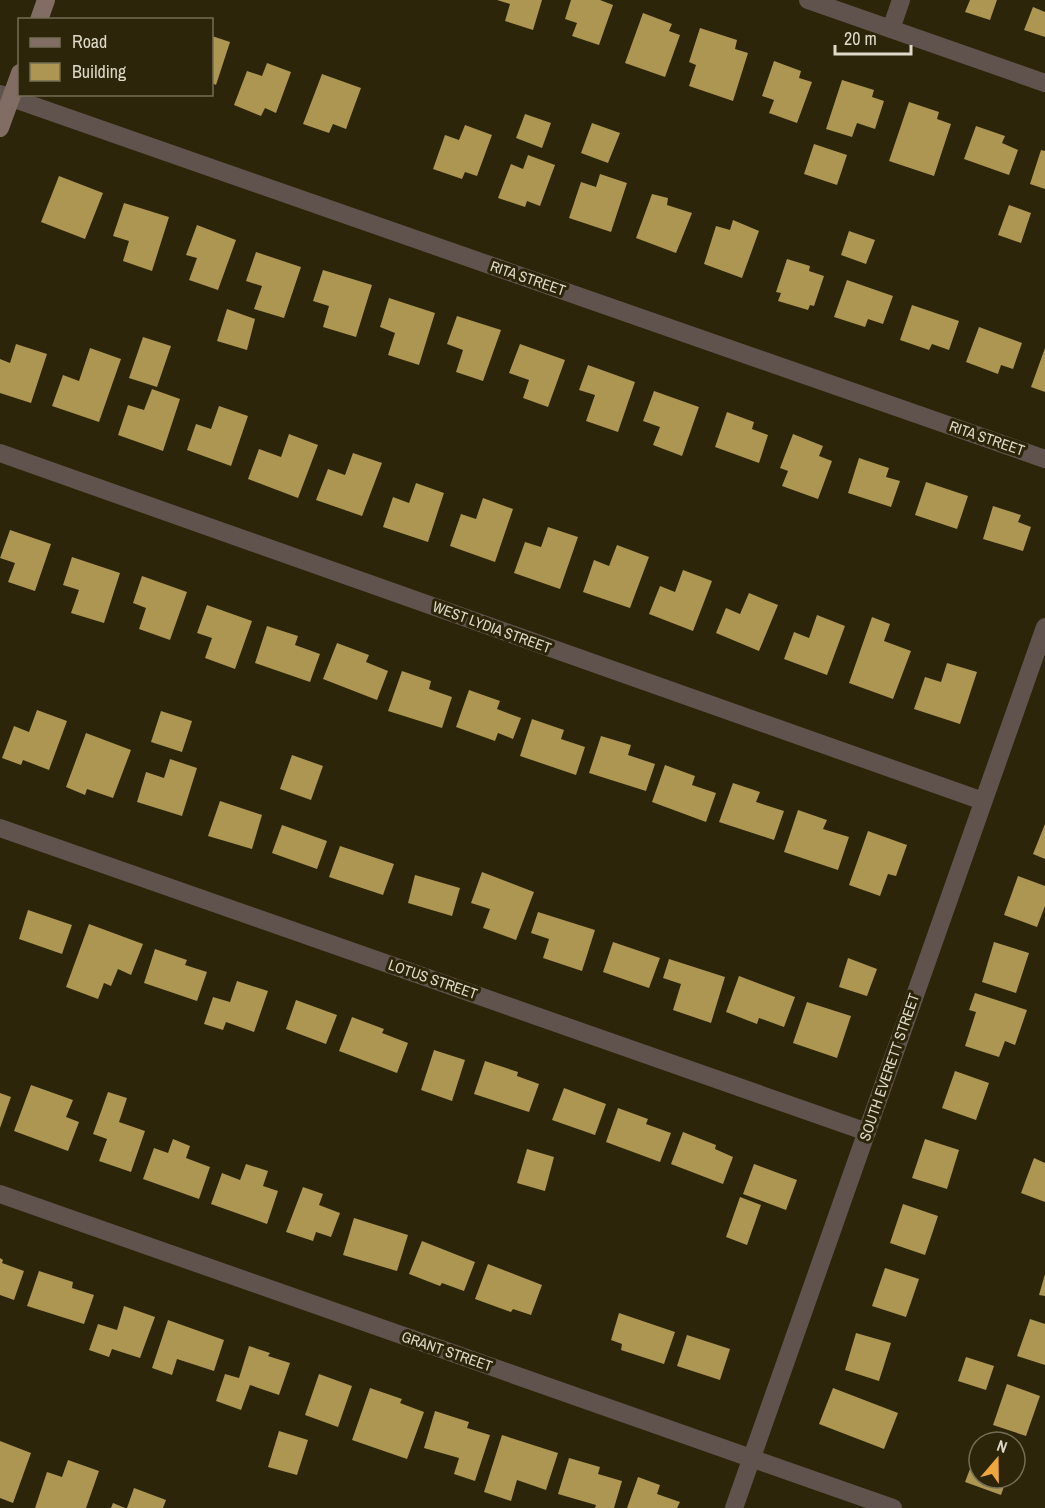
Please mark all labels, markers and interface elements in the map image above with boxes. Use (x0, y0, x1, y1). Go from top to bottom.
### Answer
legend (18, 18, 213, 96)
scale bar (835, 18, 912, 56)
text: 20 m (844, 26, 877, 51)
text: Road (72, 29, 107, 54)
text: Building (72, 59, 127, 84)
street label: RITA STREET (488, 255, 569, 301)
street label: RITA STREET (947, 415, 1028, 461)
street label: WEST LYDIA STREET (430, 596, 555, 658)
street label: LOTUS STREET (386, 954, 481, 1004)
street label: SOUTH EVERETT STREET (854, 990, 924, 1144)
street label: GRANT STREET (399, 1326, 496, 1377)
north arrow (967, 1430, 1027, 1490)
text: N (994, 1434, 1010, 1458)

